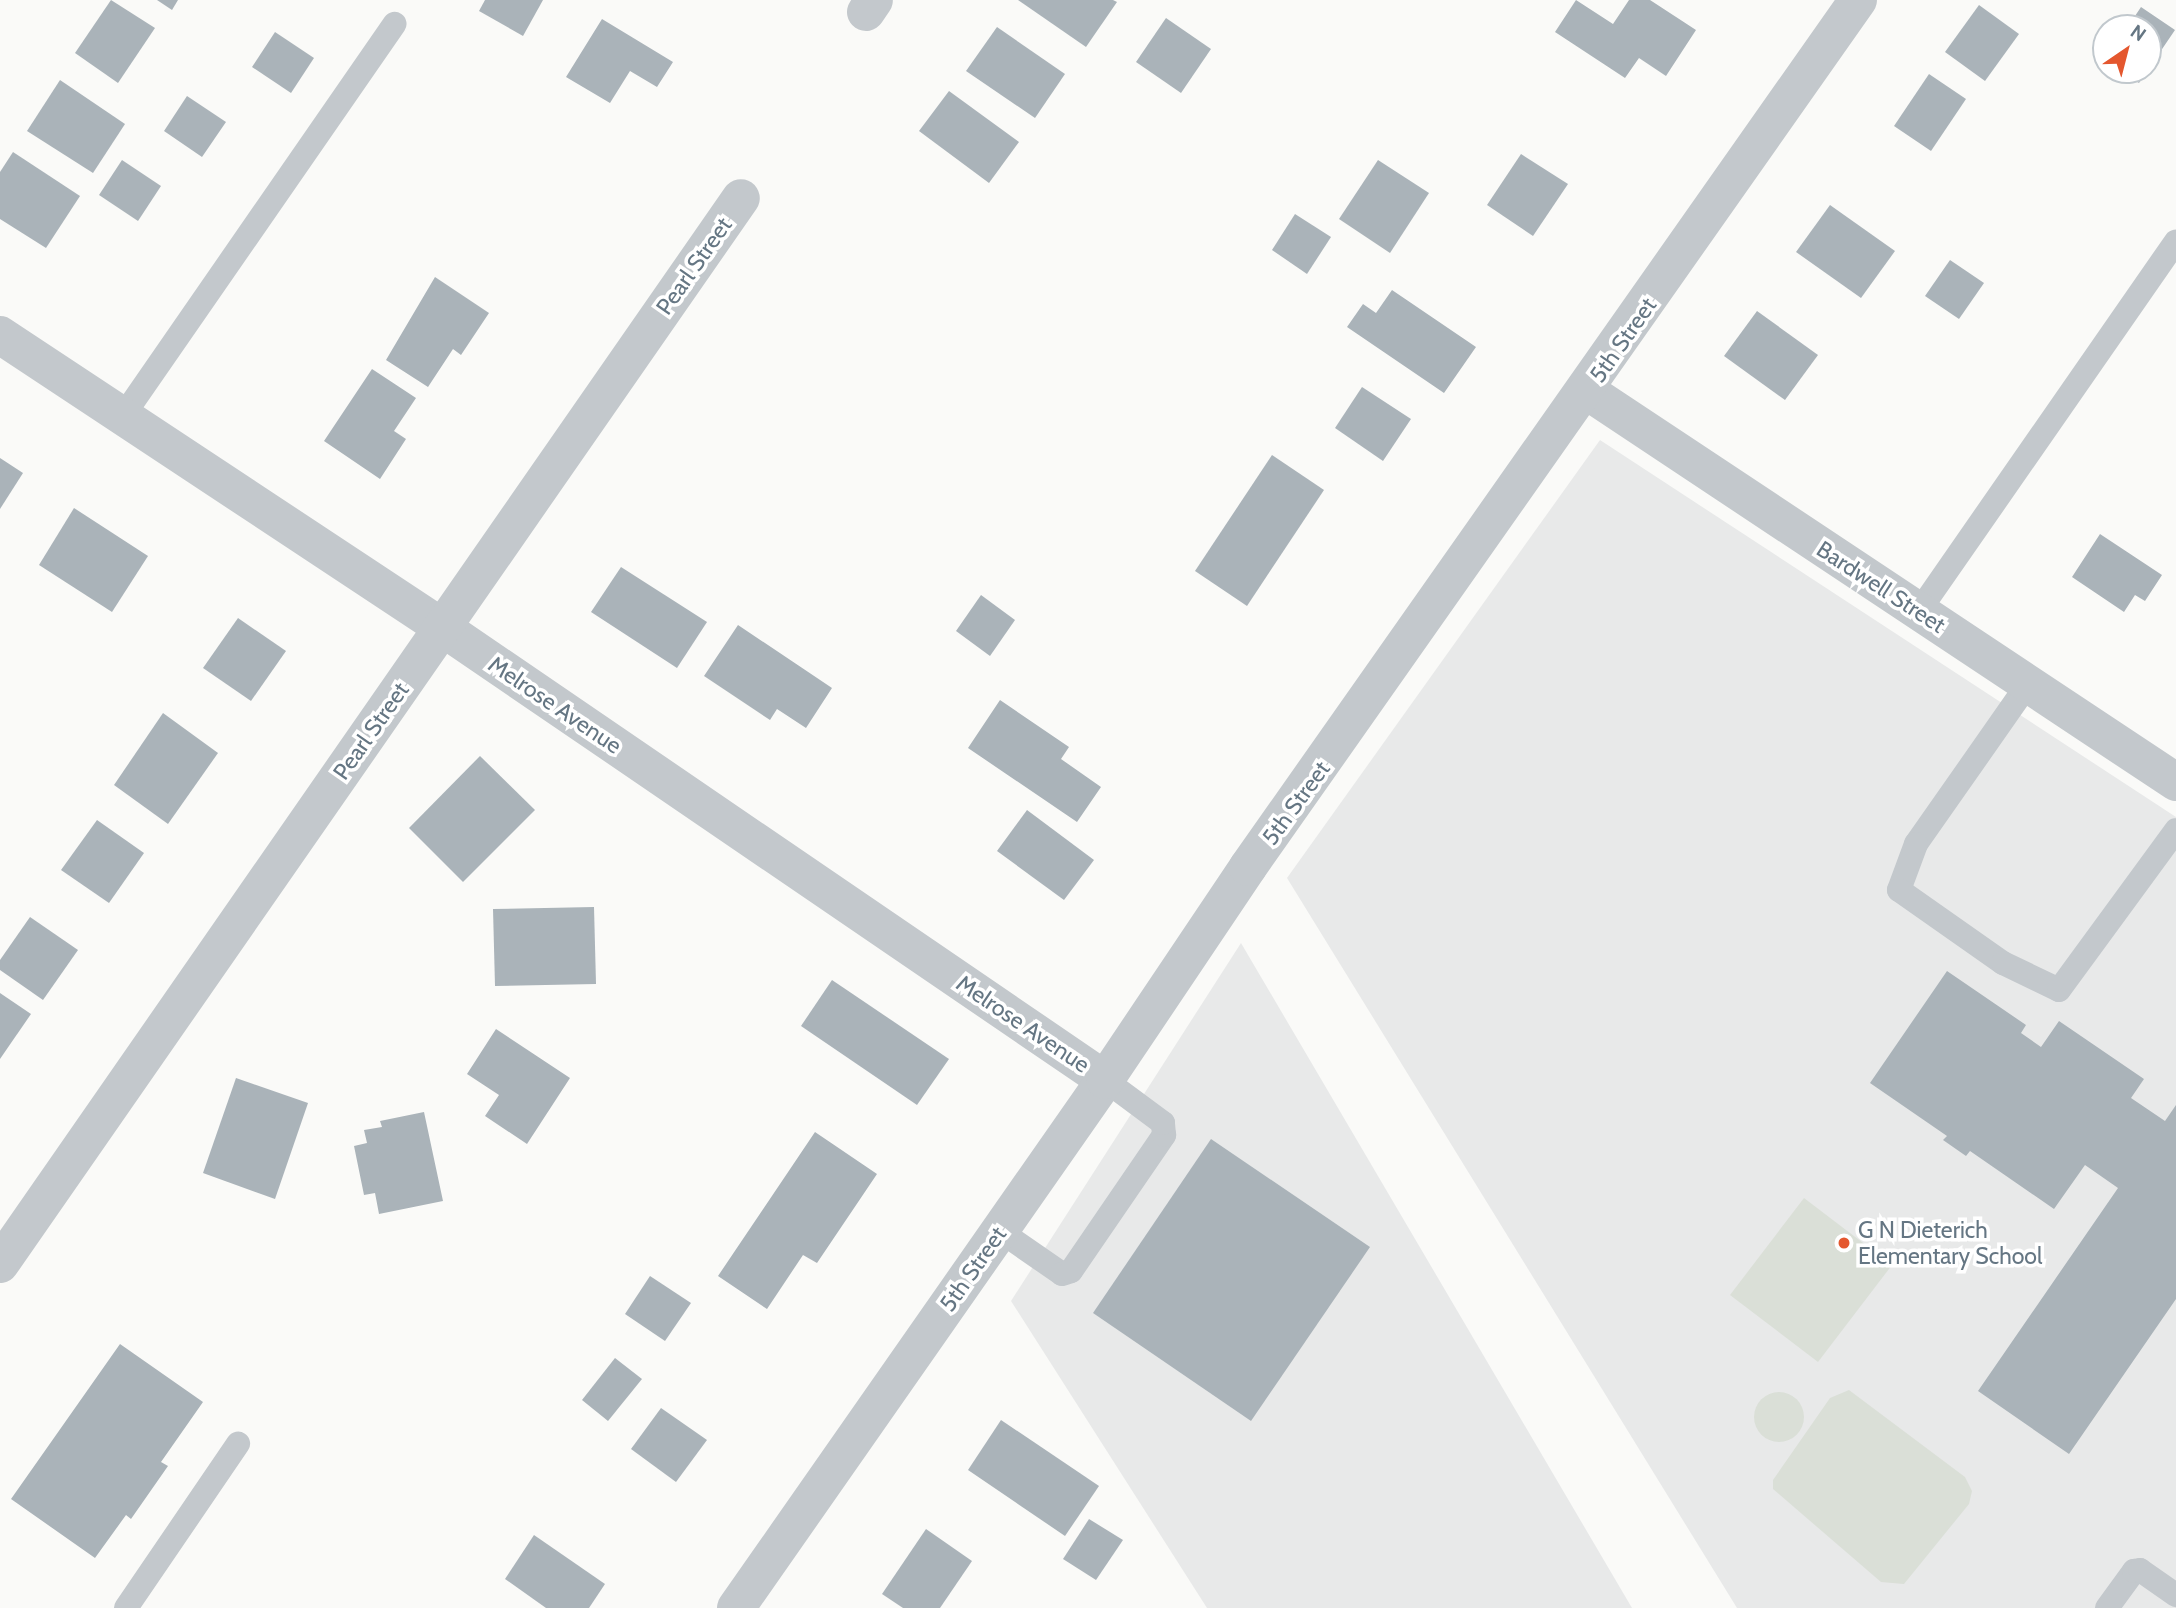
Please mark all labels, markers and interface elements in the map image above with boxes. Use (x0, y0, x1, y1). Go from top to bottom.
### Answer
north arrow (2092, 14, 2162, 84)
text: N (2126, 20, 2150, 46)
street label: Pearl Street (650, 212, 738, 320)
street label: 5th Street (1584, 292, 1662, 388)
street label: Bardwell Street (1811, 535, 1951, 639)
street label: Melrose Avenue (483, 650, 627, 760)
street label: Pearl Street (327, 677, 415, 785)
street label: 5th Street (1256, 756, 1336, 850)
street label: Melrose Avenue (951, 969, 1095, 1079)
place label: G N Dieterich Elementary School (1858, 1216, 2042, 1270)
street label: 5th Street (934, 1221, 1012, 1317)
marker: G N Dieterich Elementary School (1836, 1235, 1852, 1251)

